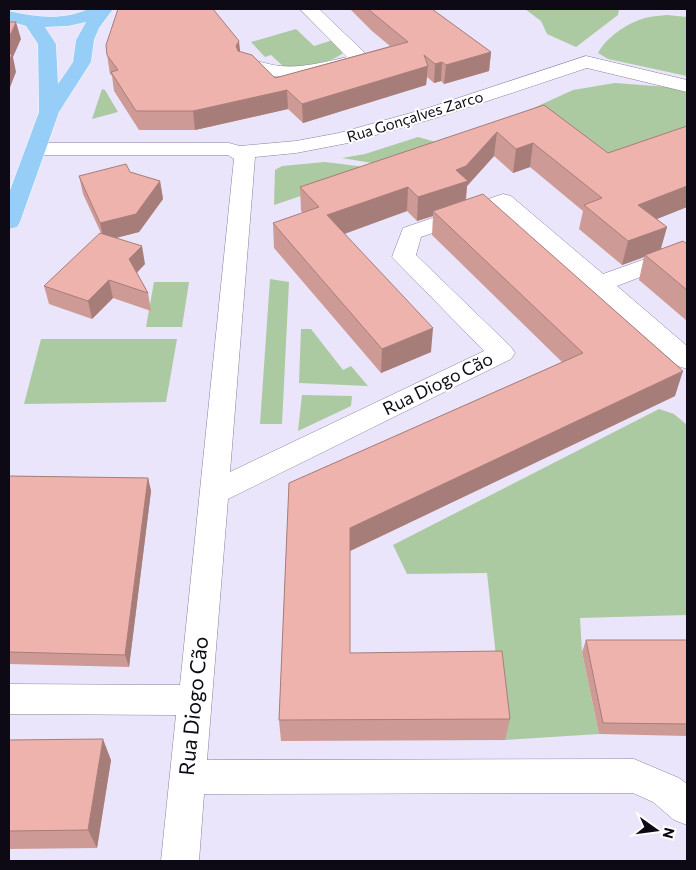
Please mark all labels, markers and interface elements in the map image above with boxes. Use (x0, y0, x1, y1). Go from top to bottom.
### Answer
street label: Rua Gonçalves Zarco (344, 87, 485, 145)
street label: Rua Diogo Cão (379, 347, 496, 419)
street label: Rua Diogo Cão (173, 635, 212, 777)
north arrow (631, 805, 681, 855)
text: N (660, 826, 679, 840)

